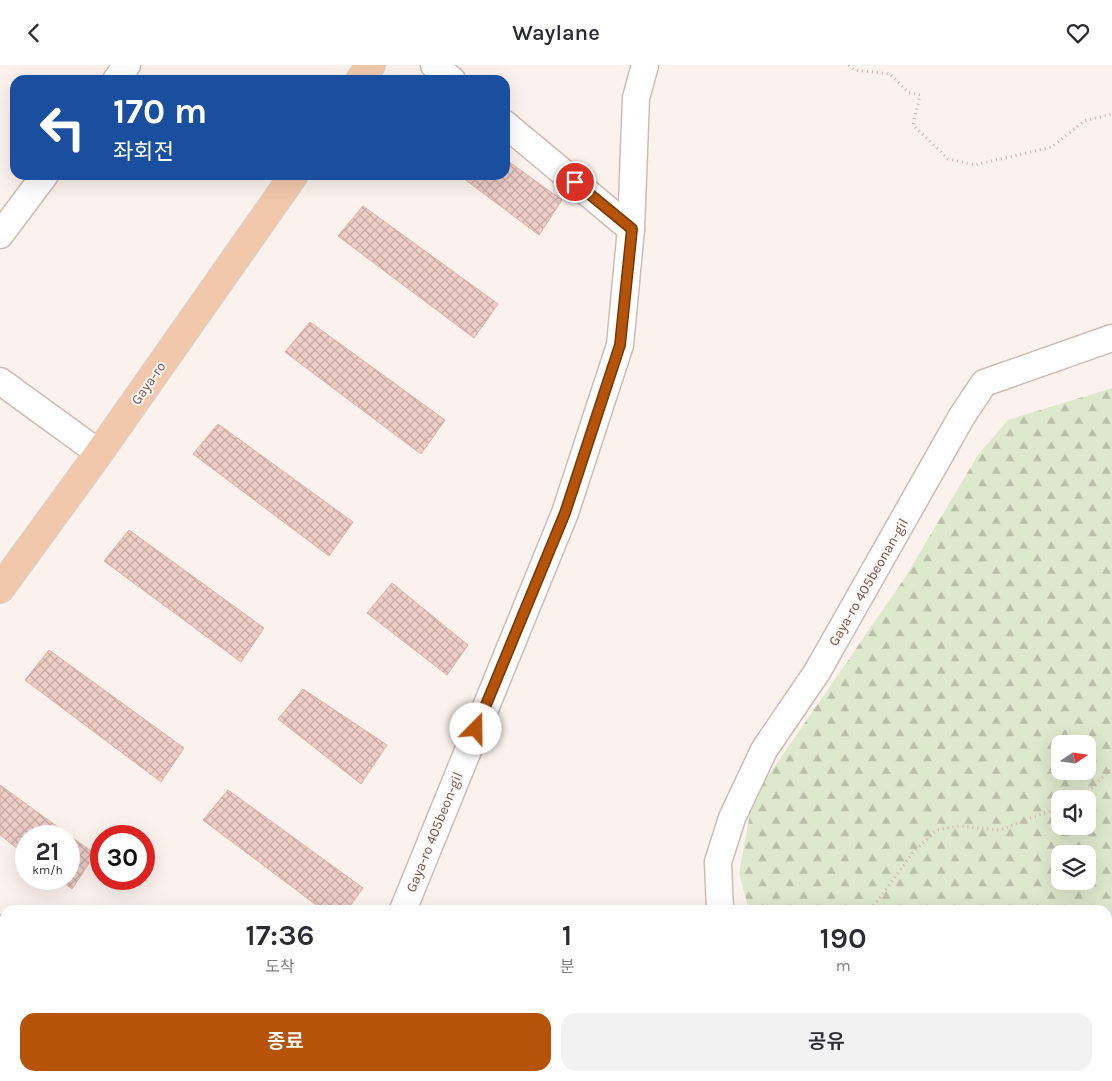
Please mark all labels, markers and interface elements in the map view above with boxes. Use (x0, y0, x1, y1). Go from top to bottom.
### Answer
icon: back (20, 19, 48, 47)
icon: heart (1064, 19, 1092, 47)
text: Waylane (512, 20, 600, 46)
text: 170 m (113, 91, 207, 132)
icon: left (30, 95, 95, 160)
text: 좌회전 (113, 139, 174, 165)
pin (554, 161, 596, 203)
icon: arrive (561, 168, 589, 196)
street label: Gaya-ro (128, 359, 169, 408)
street label: Gaya-ro 405beonan-gil (825, 515, 912, 649)
position arrow (449, 702, 501, 754)
north arrow (1051, 735, 1096, 780)
map controls (1051, 735, 1096, 890)
street label: Gaya-ro 405beon-gil (403, 770, 466, 895)
button: sound (1051, 790, 1096, 835)
speed limit sign: 30 (90, 825, 155, 890)
text: 21 (35, 837, 60, 866)
button: layers (1051, 845, 1096, 890)
text: km/h (32, 863, 63, 877)
text: 17:36 (245, 917, 314, 953)
text: 1 (562, 917, 572, 953)
text: 190 (820, 920, 867, 956)
text: m (836, 956, 851, 975)
text: 도착 (265, 957, 295, 976)
text: 분 (560, 957, 574, 976)
button: 종료 (20, 1013, 551, 1071)
button: 공유 (561, 1013, 1092, 1071)

